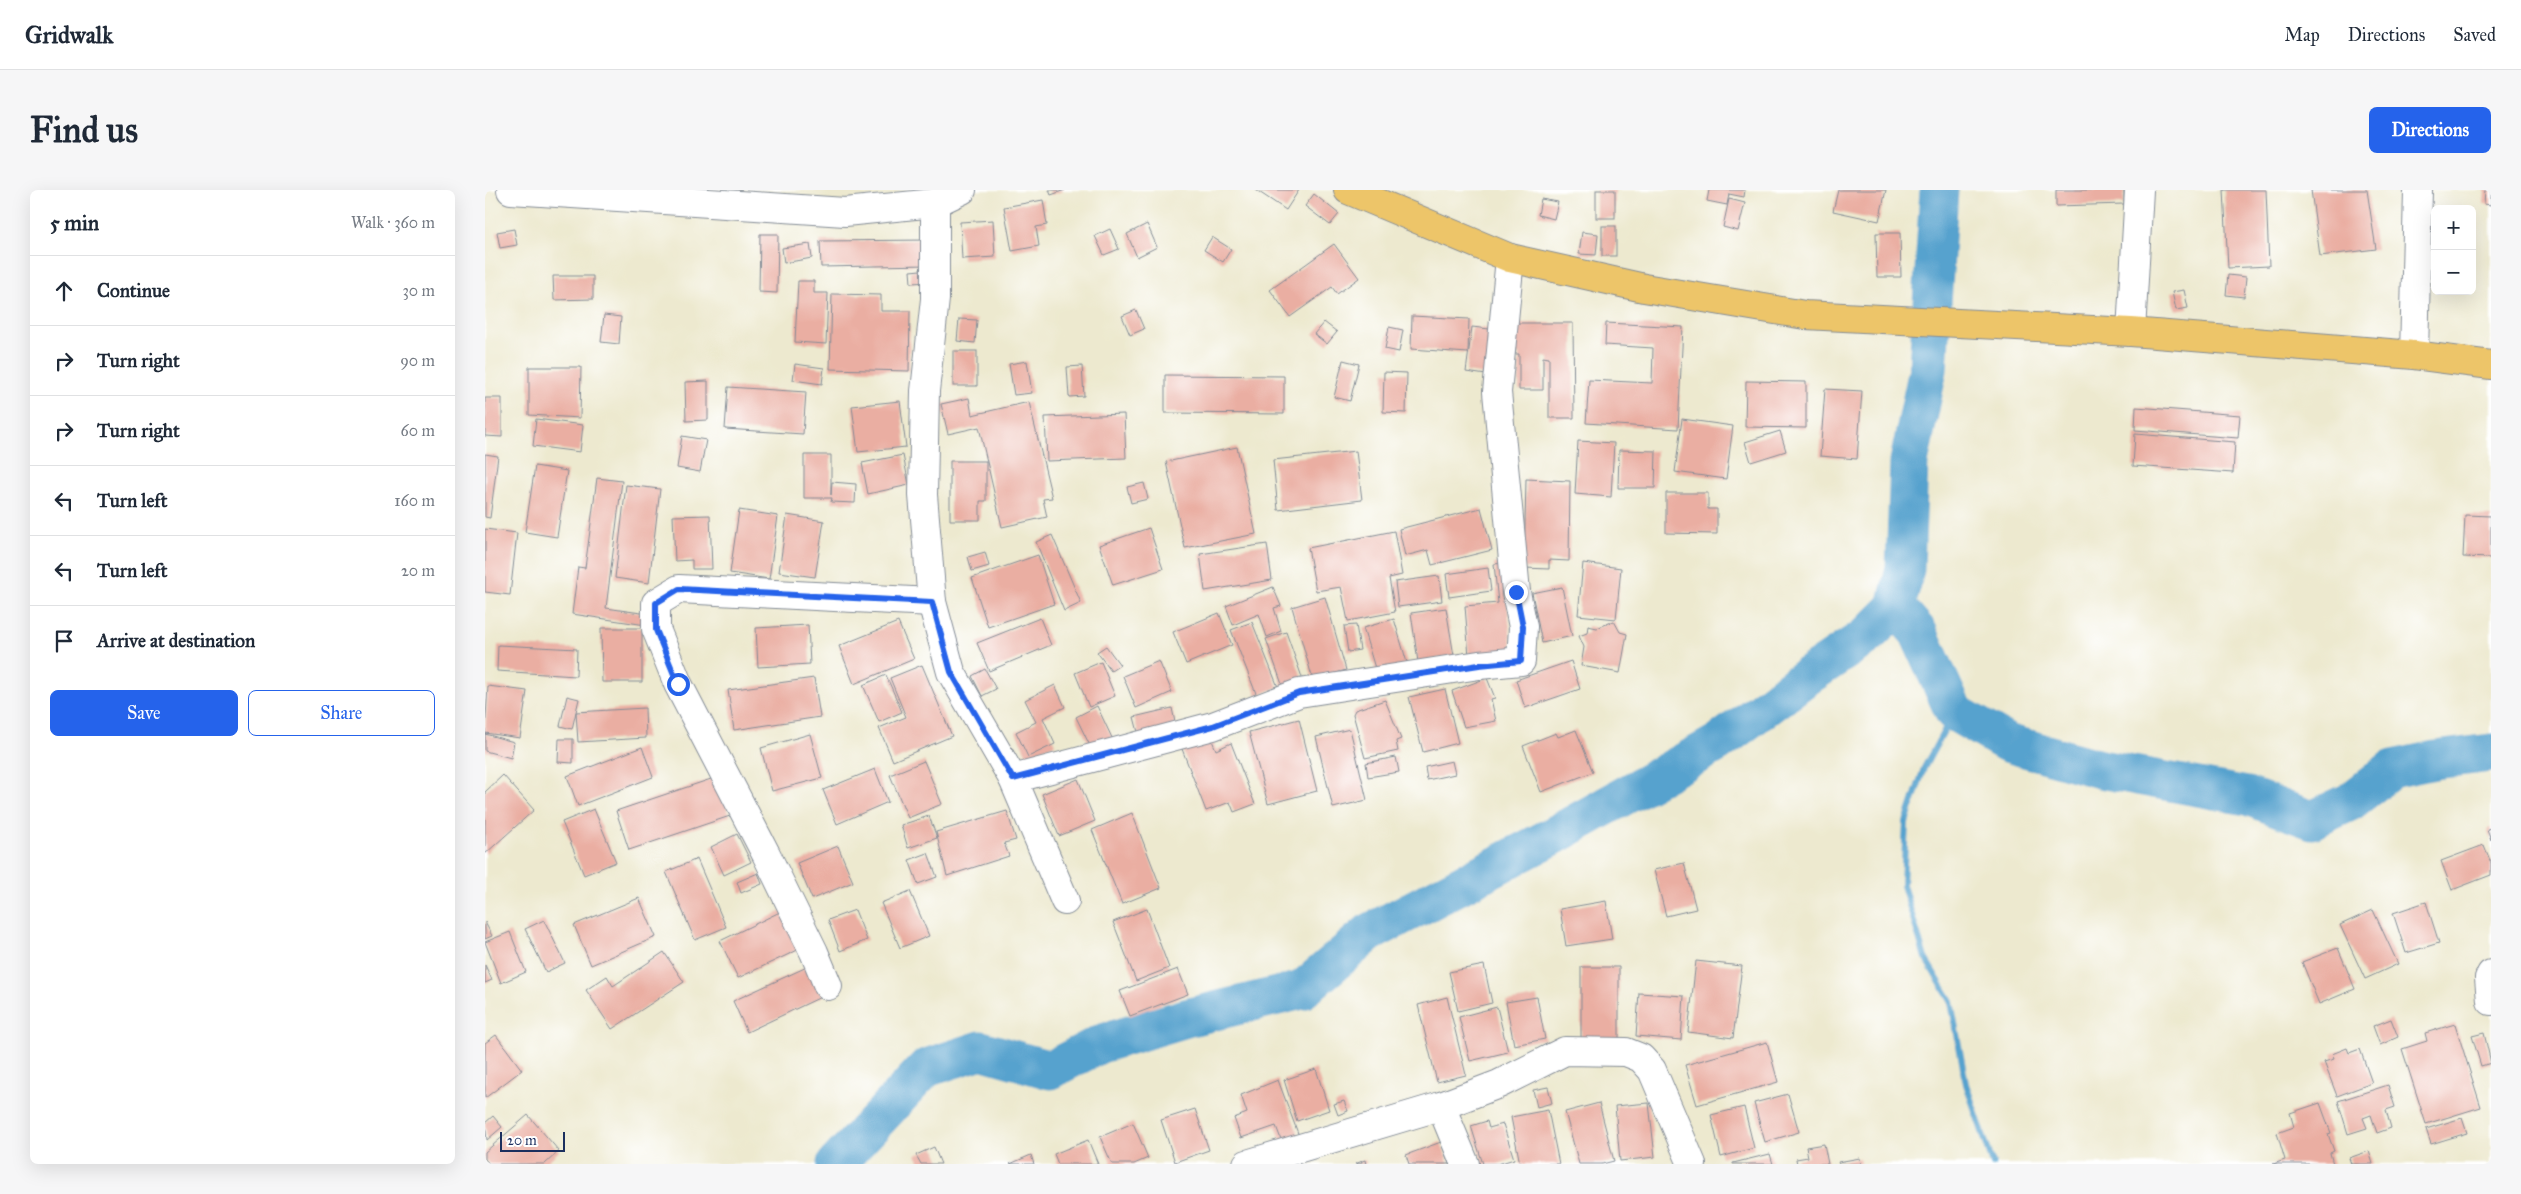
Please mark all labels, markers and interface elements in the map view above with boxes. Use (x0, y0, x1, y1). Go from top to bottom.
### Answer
text: Gridwalk (25, 20, 113, 50)
text: Map (2284, 24, 2320, 46)
text: Directions (2348, 24, 2425, 46)
text: Saved (2453, 24, 2496, 46)
button: Directions (2369, 107, 2491, 153)
text: Find us (30, 109, 138, 152)
map controls (2431, 205, 2476, 295)
button: + (2431, 205, 2476, 250)
text: 5 min (50, 210, 99, 236)
text: Walk · 360 m (351, 213, 435, 232)
button: − (2431, 250, 2476, 295)
icon: ahead (50, 277, 78, 305)
text: Continue (97, 279, 170, 302)
text: 30 m (402, 281, 435, 300)
icon: right (50, 347, 78, 375)
text: Turn right (97, 349, 180, 372)
text: 90 m (400, 351, 435, 370)
icon: right (50, 417, 78, 445)
text: Turn right (97, 419, 180, 442)
text: 60 m (401, 421, 435, 440)
icon: left (50, 487, 78, 515)
text: Turn left (97, 489, 167, 512)
text: 160 m (394, 491, 435, 510)
icon: left (50, 557, 78, 585)
text: Turn left (97, 559, 167, 582)
text: 20 m (401, 561, 435, 580)
route end (1505, 581, 1528, 604)
icon: arrive (50, 627, 78, 655)
text: Arrive at destination (97, 629, 255, 652)
route start (667, 673, 690, 696)
button: Save (50, 690, 238, 736)
button: Share (248, 690, 435, 736)
scale bar (500, 1129, 565, 1152)
text: 20 m (507, 1132, 537, 1149)

